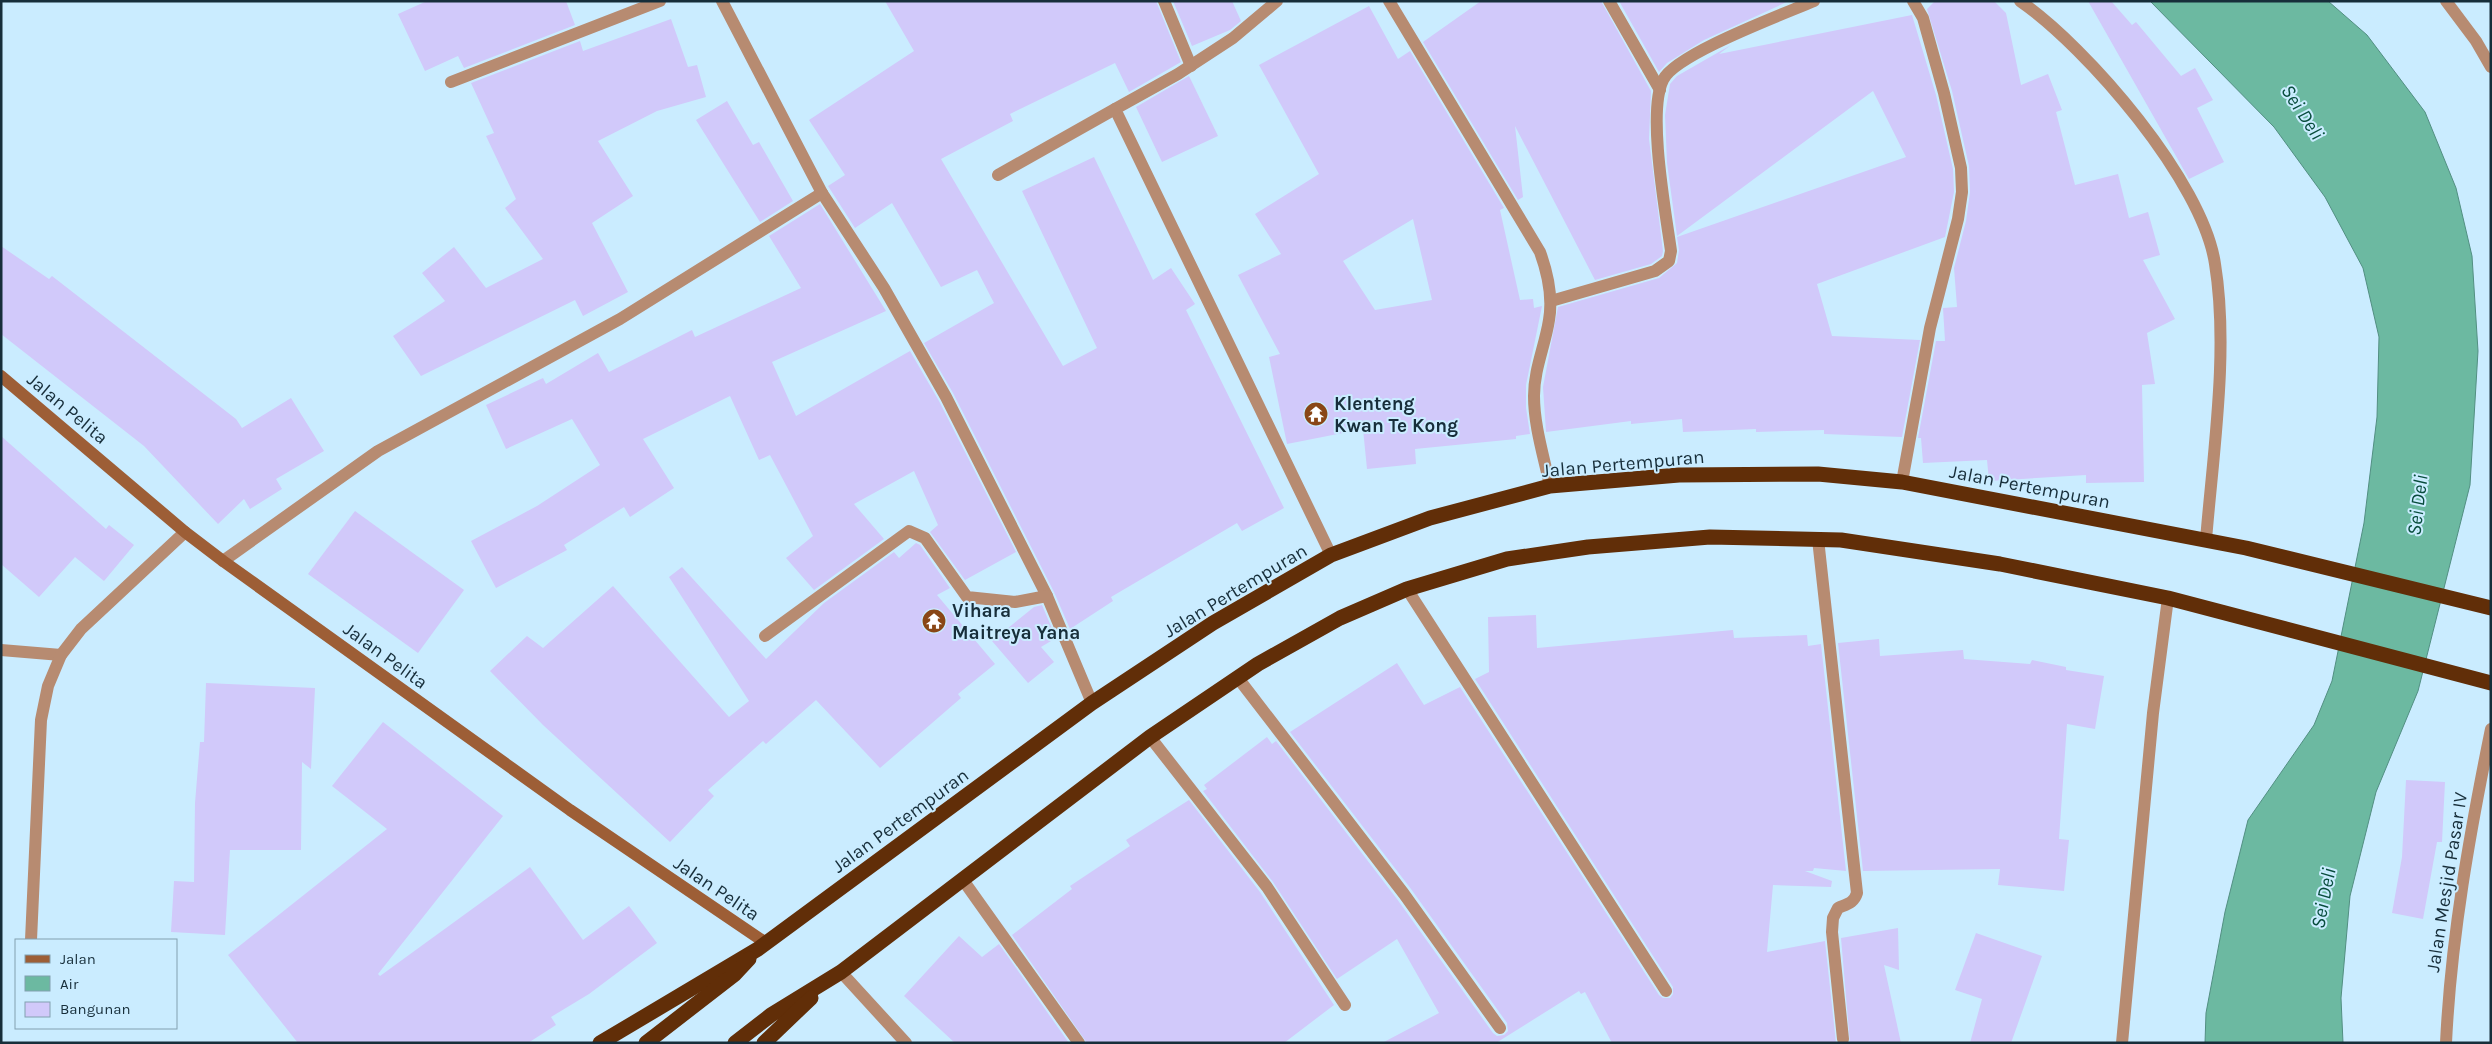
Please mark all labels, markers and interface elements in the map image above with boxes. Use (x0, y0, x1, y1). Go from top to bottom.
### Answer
water label: Sei Deli (2276, 80, 2329, 144)
street label: Jalan Pelita (22, 369, 112, 449)
place label: Klenteng Kwan Te Kong (1334, 393, 1458, 437)
temple icon: Klenteng Kwan Te Kong (1303, 401, 1329, 427)
street label: Jalan Pertempuran (1541, 446, 1705, 482)
street label: Jalan Pertempuran (1948, 461, 2112, 513)
water label: Sei Deli (2402, 473, 2433, 537)
street label: Jalan Pertempuran (1160, 539, 1311, 642)
place label: Vihara Maitreya Yana (952, 600, 1080, 644)
temple icon: Vihara Maitreya Yana (921, 608, 947, 634)
street label: Jalan Pelita (339, 618, 432, 694)
street label: Jalan Pertempuran (828, 764, 973, 878)
street label: Jalan Mesjid Pasar IV (2422, 790, 2472, 974)
street label: Jalan Pelita (669, 852, 764, 926)
water label: Sei Deli (2306, 866, 2341, 930)
legend (15, 939, 178, 1029)
text: Jalan (60, 950, 96, 968)
text: Air (60, 975, 79, 993)
text: Bangunan (60, 1000, 131, 1018)

